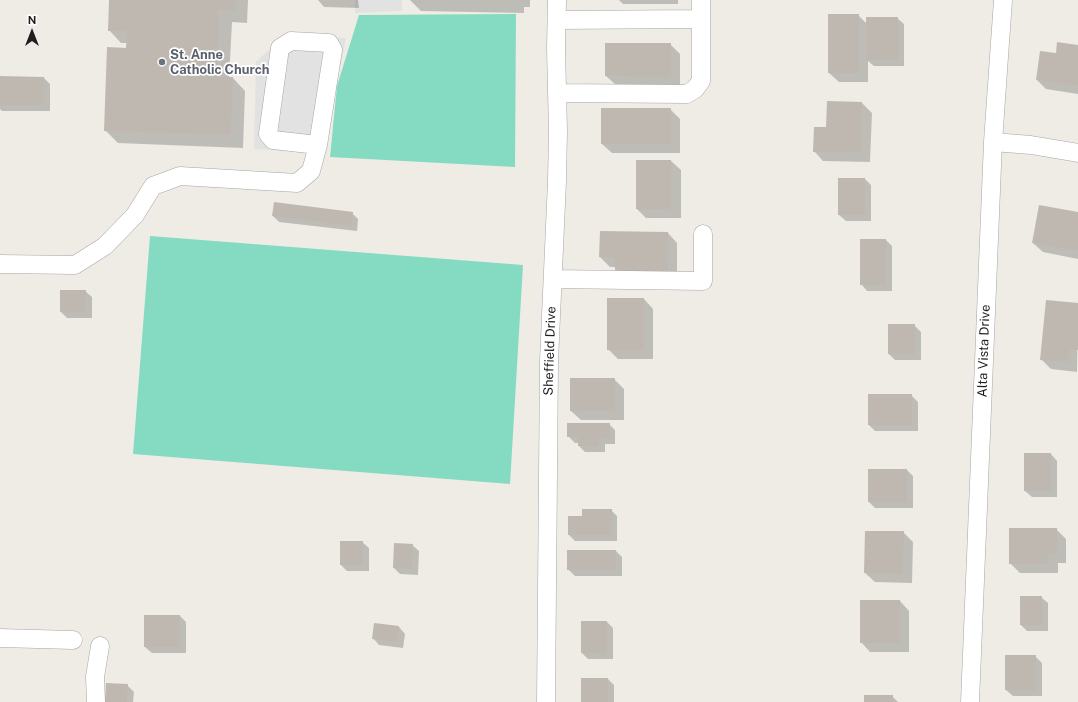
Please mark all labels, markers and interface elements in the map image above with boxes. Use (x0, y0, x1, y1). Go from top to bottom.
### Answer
north arrow (12, 12, 52, 52)
text: N (28, 14, 36, 26)
place label: St. Anne Catholic Church (170, 47, 270, 78)
marker: St. Anne Catholic Church (157, 57, 167, 67)
street label: Alta Vista Drive (975, 304, 993, 398)
street label: Sheffield Drive (541, 306, 559, 396)

